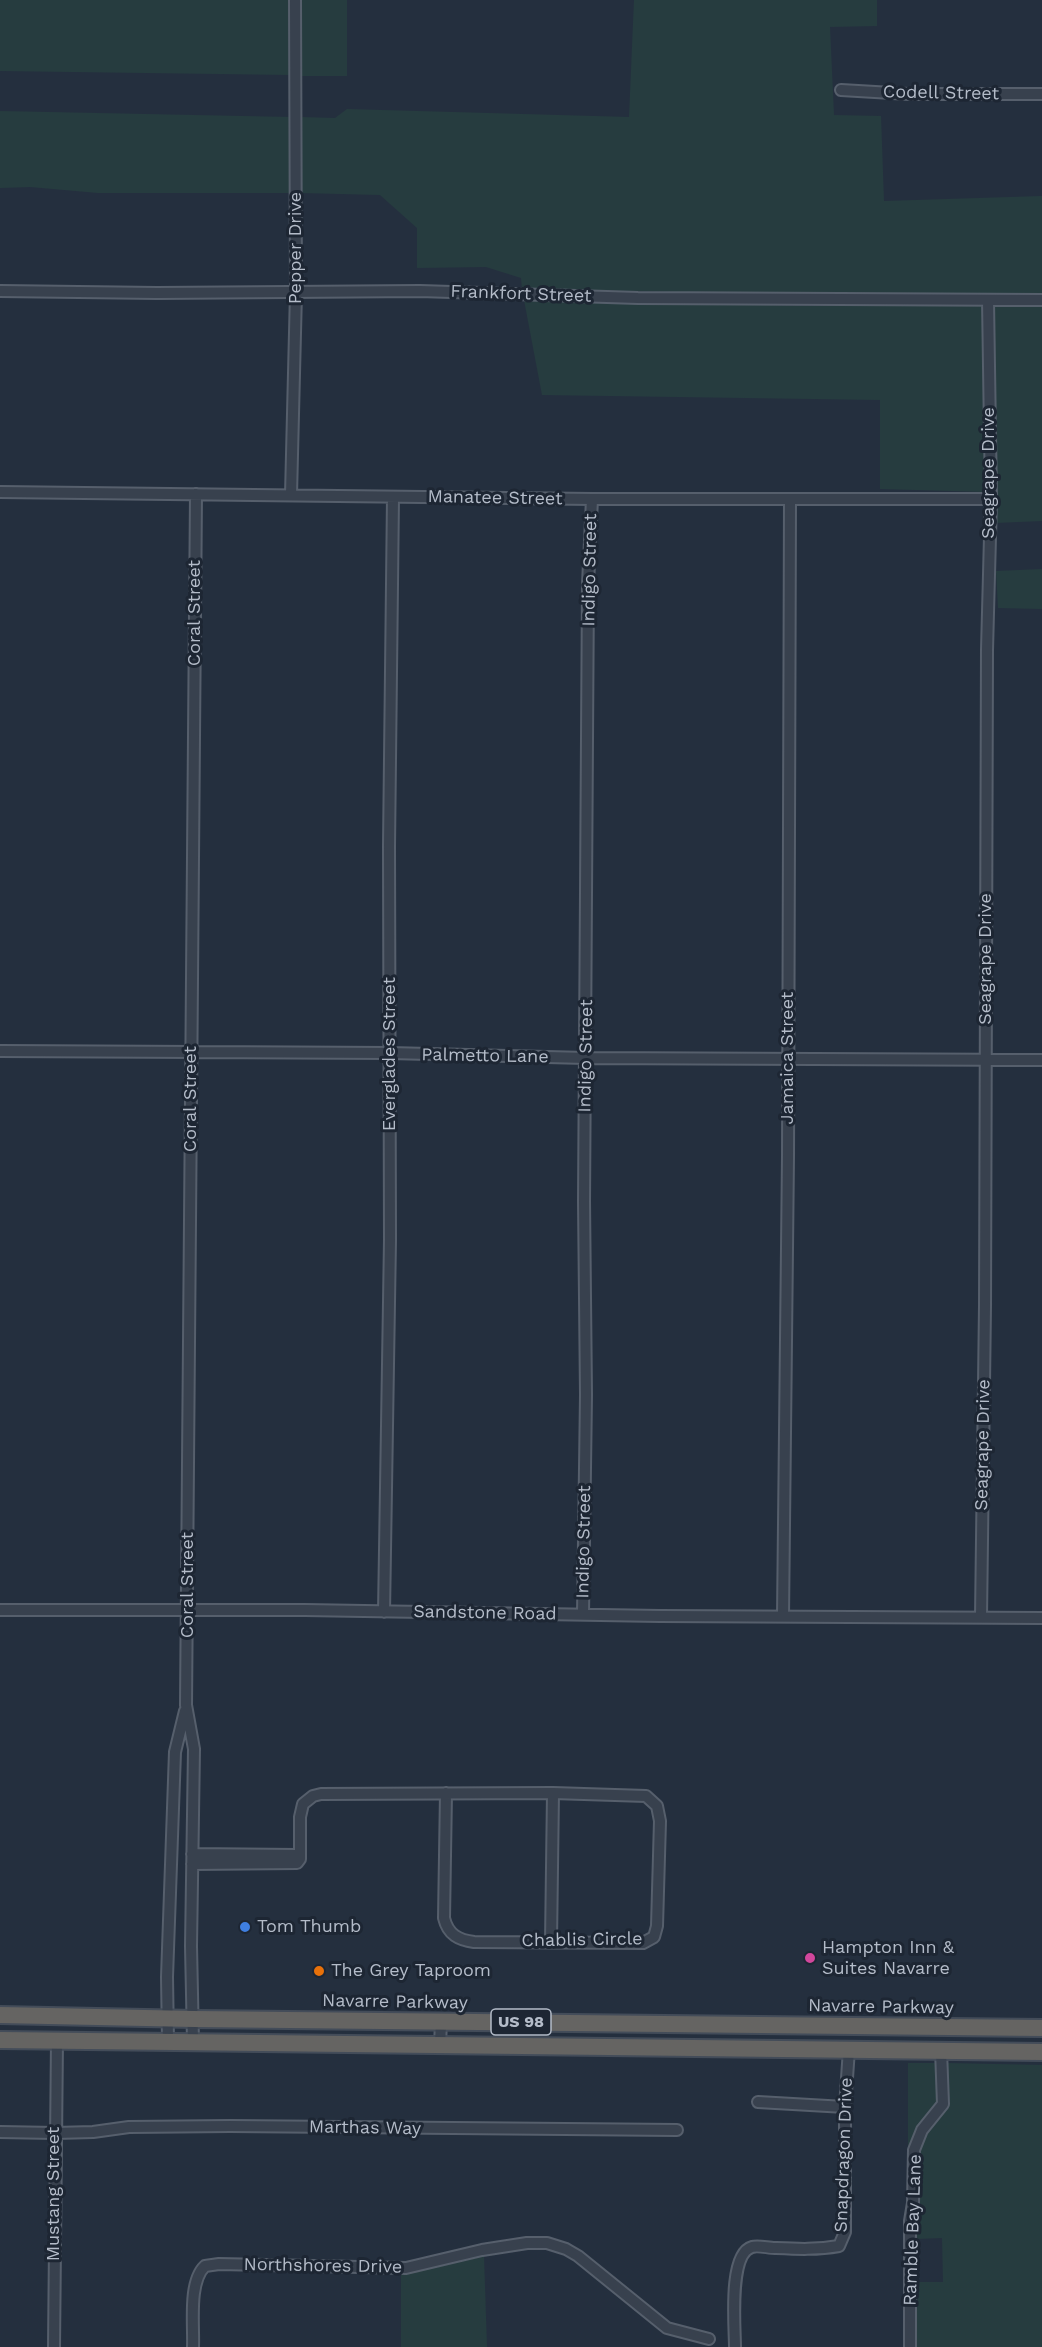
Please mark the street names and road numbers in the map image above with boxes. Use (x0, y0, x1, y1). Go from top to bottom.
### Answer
street label: Codell Street (883, 81, 999, 105)
street label: Pepper Drive (285, 192, 307, 304)
street label: Frankfort Street (450, 281, 592, 307)
street label: Seagrape Drive (978, 407, 1000, 539)
street label: Manatee Street (427, 486, 563, 510)
street label: Indigo Street (578, 513, 602, 627)
street label: Coral Street (184, 560, 206, 666)
street label: Seagrape Drive (975, 893, 997, 1025)
street label: Everglades Street (379, 977, 401, 1131)
street label: Jamaica Street (777, 992, 799, 1124)
street label: Indigo Street (574, 999, 598, 1113)
street label: Palmetto Lane (421, 1044, 549, 1068)
street label: Coral Street (180, 1046, 202, 1152)
street label: Seagrape Drive (971, 1379, 995, 1511)
street label: Indigo Street (572, 1485, 596, 1599)
street label: Coral Street (177, 1532, 199, 1638)
street label: Sandstone Road (413, 1601, 557, 1625)
street label: Chablis Circle (521, 1928, 643, 1952)
street label: Navarre Parkway (322, 1990, 468, 2014)
street label: Navarre Parkway (808, 1995, 954, 2019)
road number: US 98 (491, 2009, 551, 2035)
street label: Snapdragon Drive (831, 2077, 857, 2233)
street label: Marthas Way (309, 2116, 421, 2140)
street label: Mustang Street (43, 2127, 65, 2261)
street label: Ramble Bay Lane (900, 2154, 926, 2306)
street label: Northshores Drive (244, 2254, 402, 2278)

